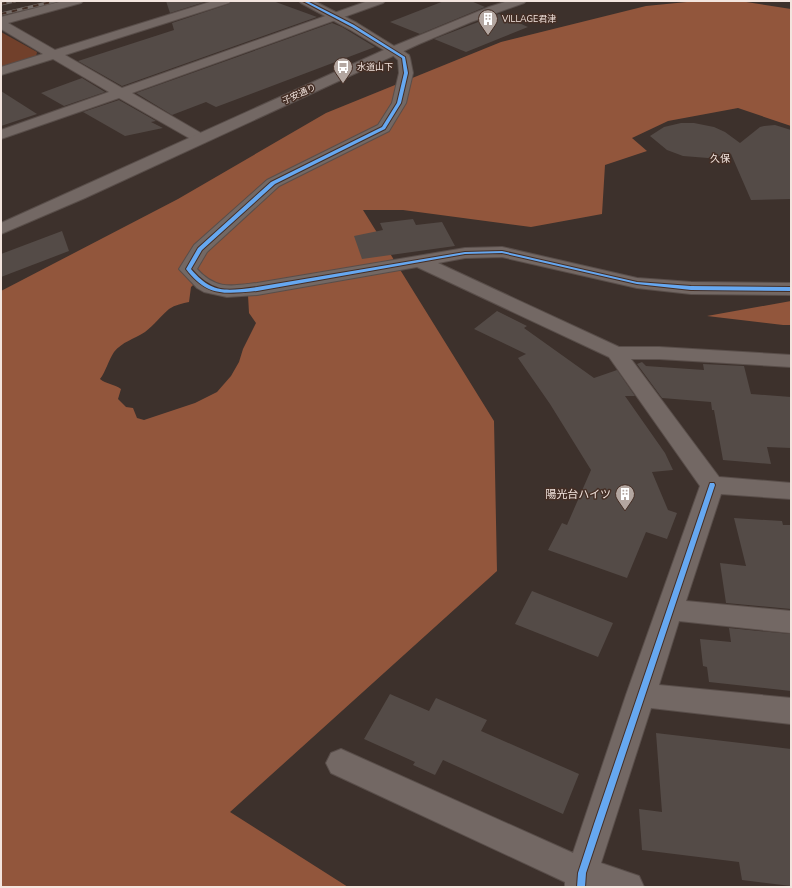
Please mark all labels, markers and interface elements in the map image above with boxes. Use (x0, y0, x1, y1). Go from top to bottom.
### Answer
building icon: VILLAGE君津 (477, 8, 499, 36)
place label: VILLAGE君津 (501, 13, 556, 25)
bus stop icon: 水道山下 (332, 56, 354, 84)
place label: 水道山下 (357, 61, 393, 73)
street label: 子安通り (280, 81, 318, 107)
district label: 久保 (710, 152, 731, 166)
building icon: 陽光台ハイツ (614, 483, 636, 511)
place label: 陽光台ハイツ (545, 487, 611, 502)

